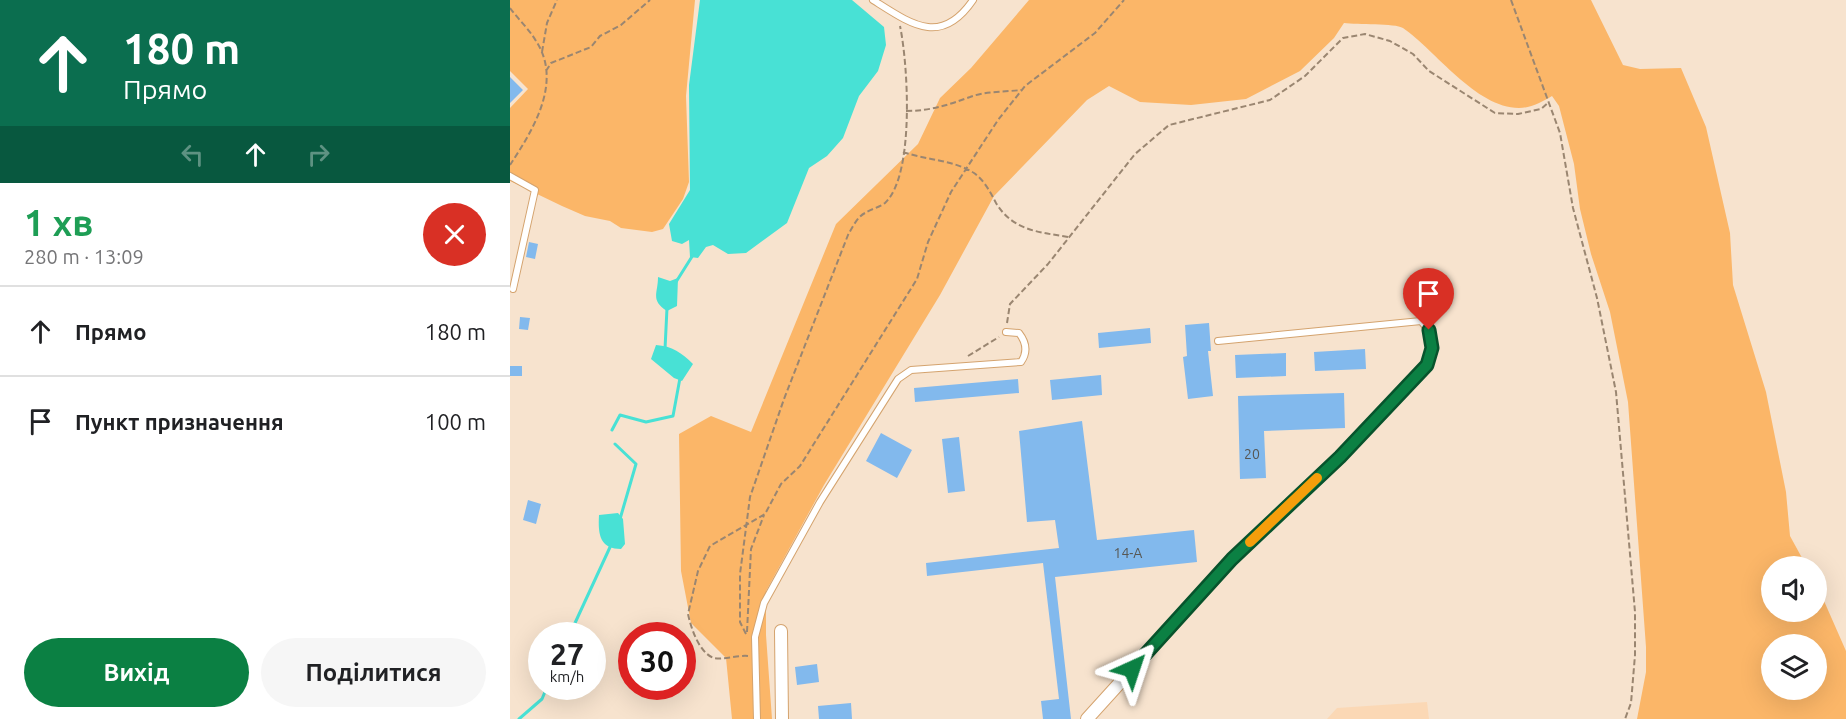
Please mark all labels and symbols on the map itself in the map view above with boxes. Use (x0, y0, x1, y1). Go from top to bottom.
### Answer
pin (1403, 268, 1454, 330)
house number: 20 (1244, 446, 1260, 462)
house number: 14-А (1114, 545, 1142, 561)
speed limit sign: 30 (618, 622, 696, 700)
position arrow (1100, 637, 1164, 701)

